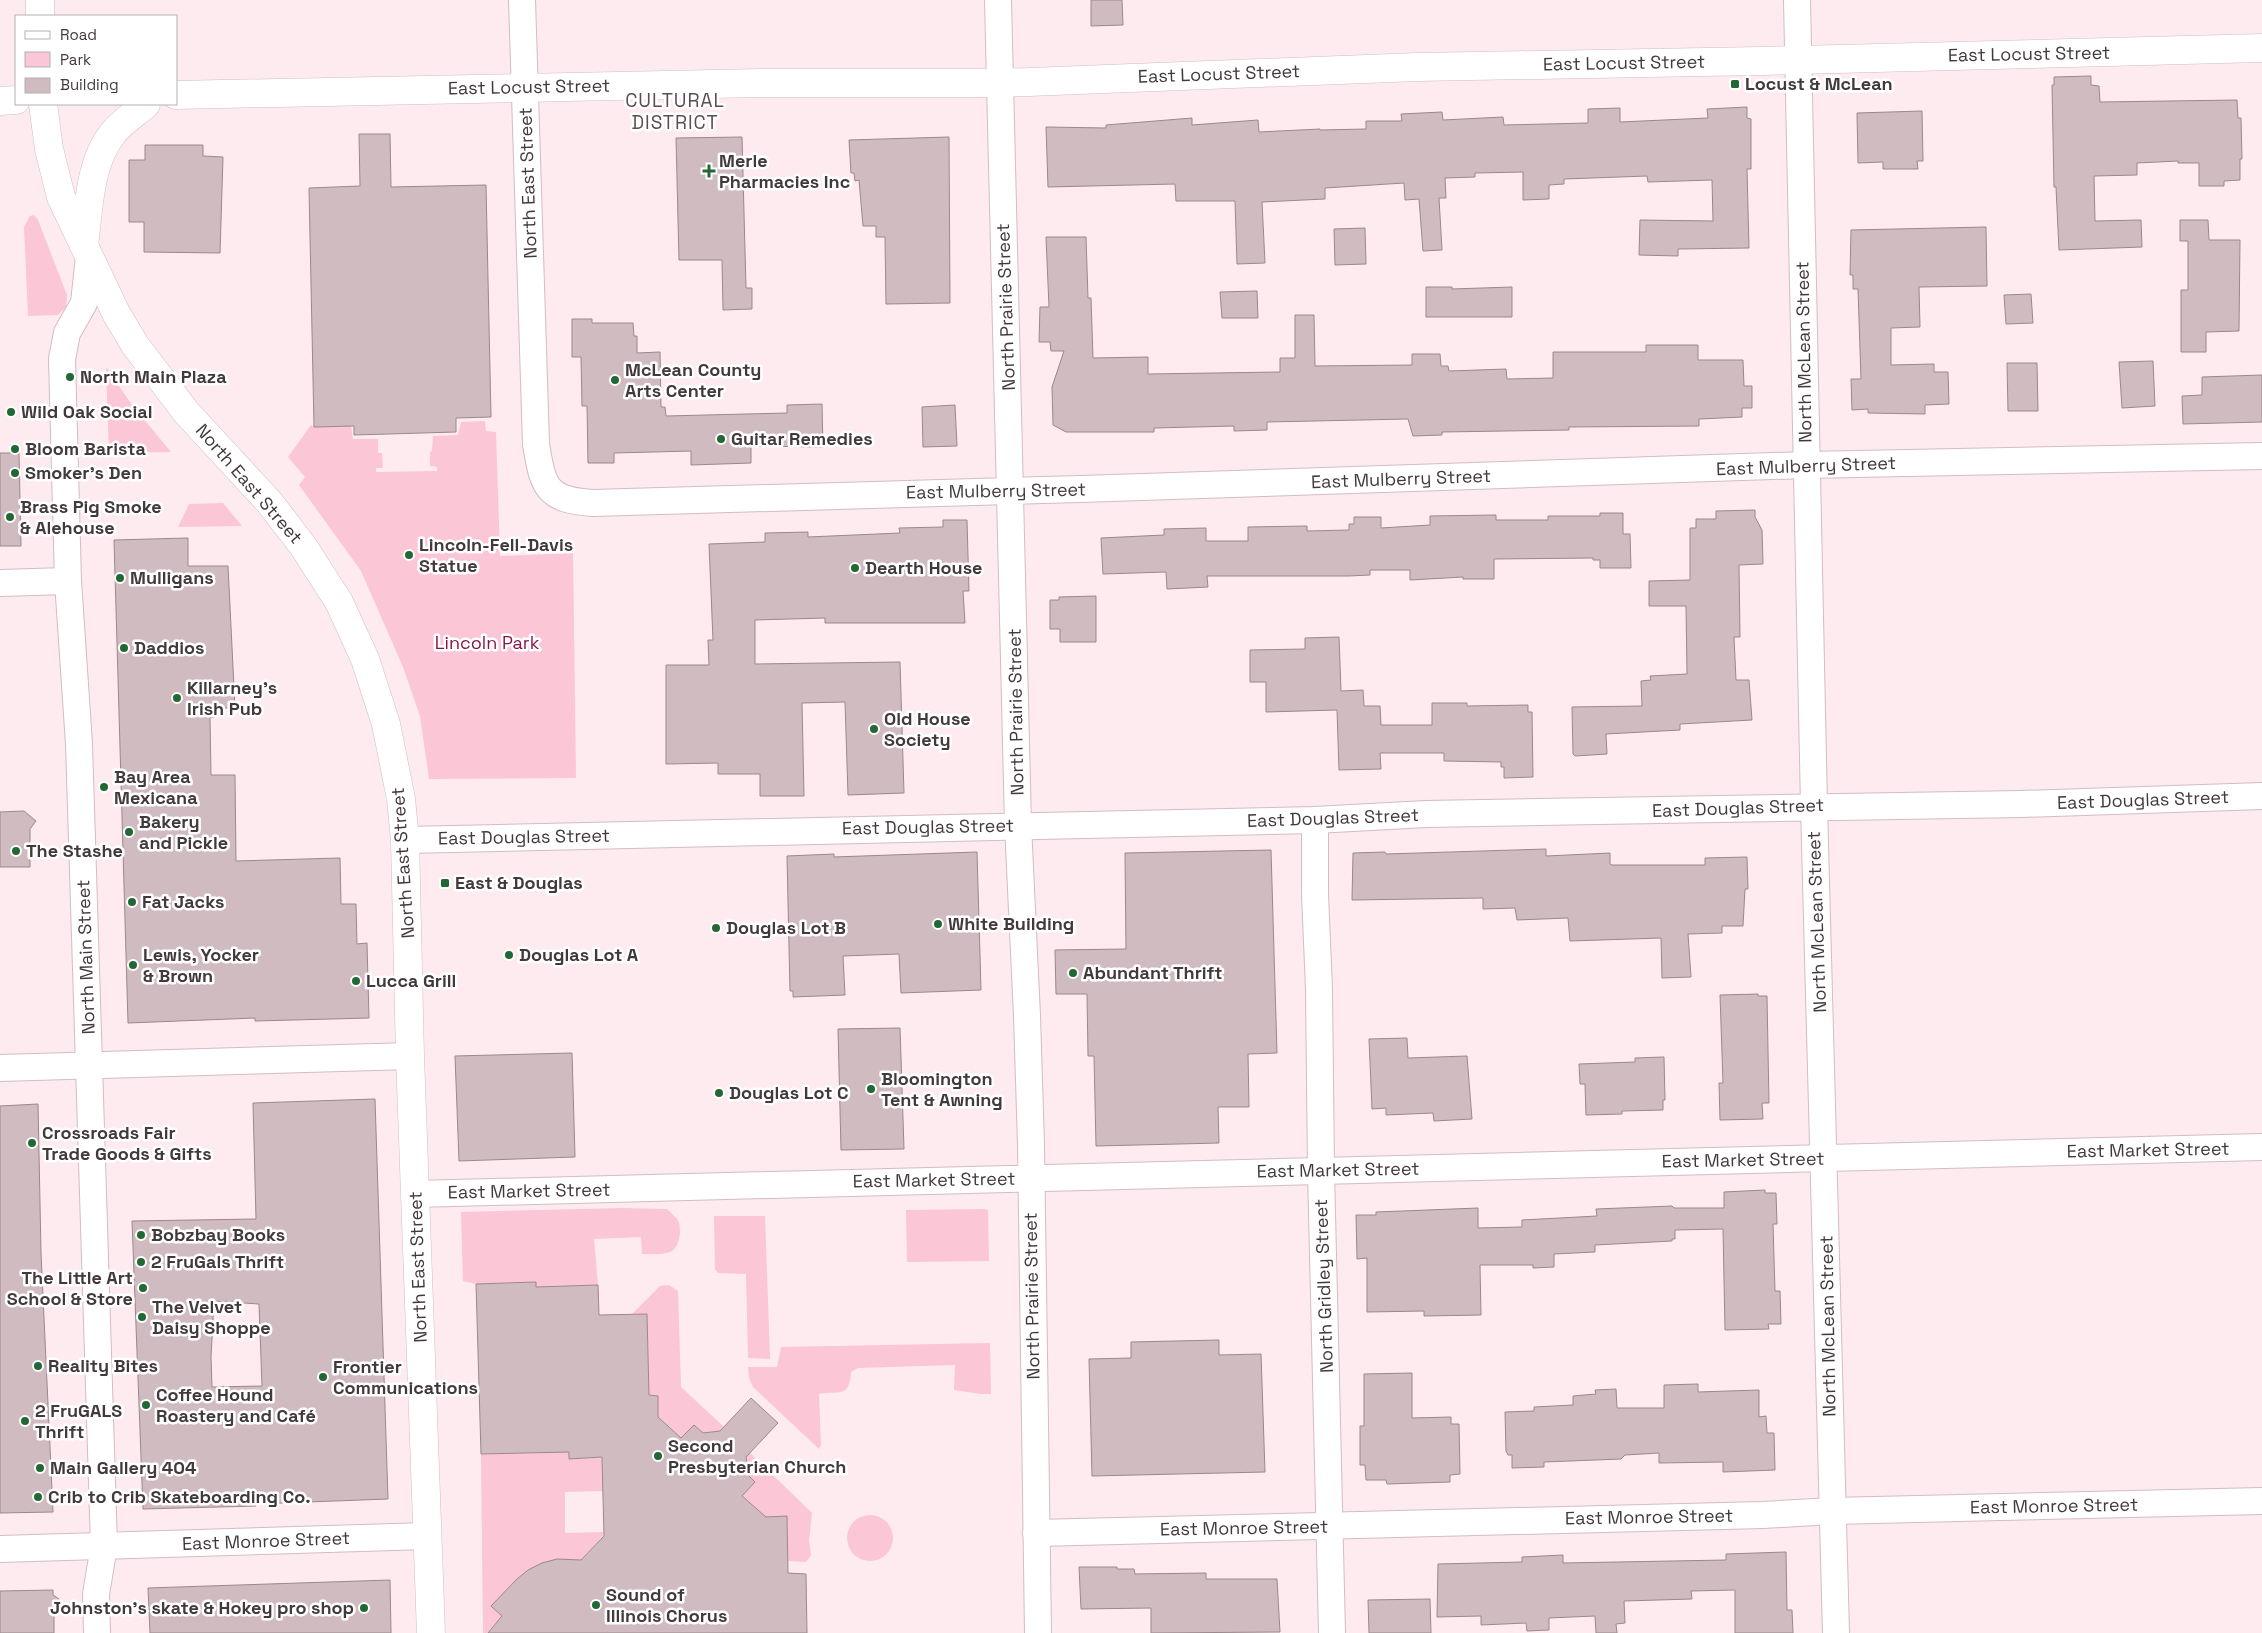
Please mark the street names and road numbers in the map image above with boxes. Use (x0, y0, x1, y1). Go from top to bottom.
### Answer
street label: East Locust Street (1948, 41, 2110, 66)
street label: East Locust Street (1543, 50, 1705, 75)
street label: East Locust Street (1137, 59, 1301, 88)
street label: East Locust Street (448, 74, 610, 99)
street label: North East Street (513, 107, 542, 259)
street label: North Prairie Street (991, 223, 1020, 391)
street label: North McLean Street (1790, 261, 1817, 443)
street label: North East Street (191, 419, 308, 548)
street label: East Mulberry Street (1716, 451, 1896, 480)
street label: East Mulberry Street (1311, 464, 1491, 493)
street label: East Mulberry Street (906, 477, 1086, 504)
street label: North Prairie Street (1003, 628, 1028, 796)
street label: East Douglas Street (2057, 785, 2229, 814)
street label: North East Street (386, 787, 419, 939)
street label: East Douglas Street (1652, 793, 1824, 822)
street label: East Douglas Street (1247, 803, 1419, 832)
street label: East Douglas Street (842, 814, 1014, 839)
street label: East Douglas Street (438, 824, 610, 849)
street label: North McLean Street (1802, 831, 1831, 1013)
street label: North Main Street (71, 879, 100, 1035)
street label: East Market Street (2066, 1137, 2230, 1162)
street label: East Market Street (1661, 1147, 1825, 1172)
street label: East Market Street (1256, 1157, 1420, 1182)
street label: East Market Street (852, 1167, 1016, 1192)
street label: East Market Street (447, 1178, 611, 1203)
street label: North East Street (403, 1191, 432, 1343)
street label: North Gridley Street (1309, 1199, 1338, 1373)
street label: North Prairie Street (1019, 1212, 1044, 1380)
street label: North McLean Street (1814, 1235, 1841, 1417)
street label: East Monroe Street (1970, 1493, 2138, 1518)
street label: East Monroe Street (1565, 1504, 1733, 1529)
street label: East Monroe Street (1160, 1515, 1328, 1540)
street label: East Monroe Street (182, 1526, 350, 1555)

